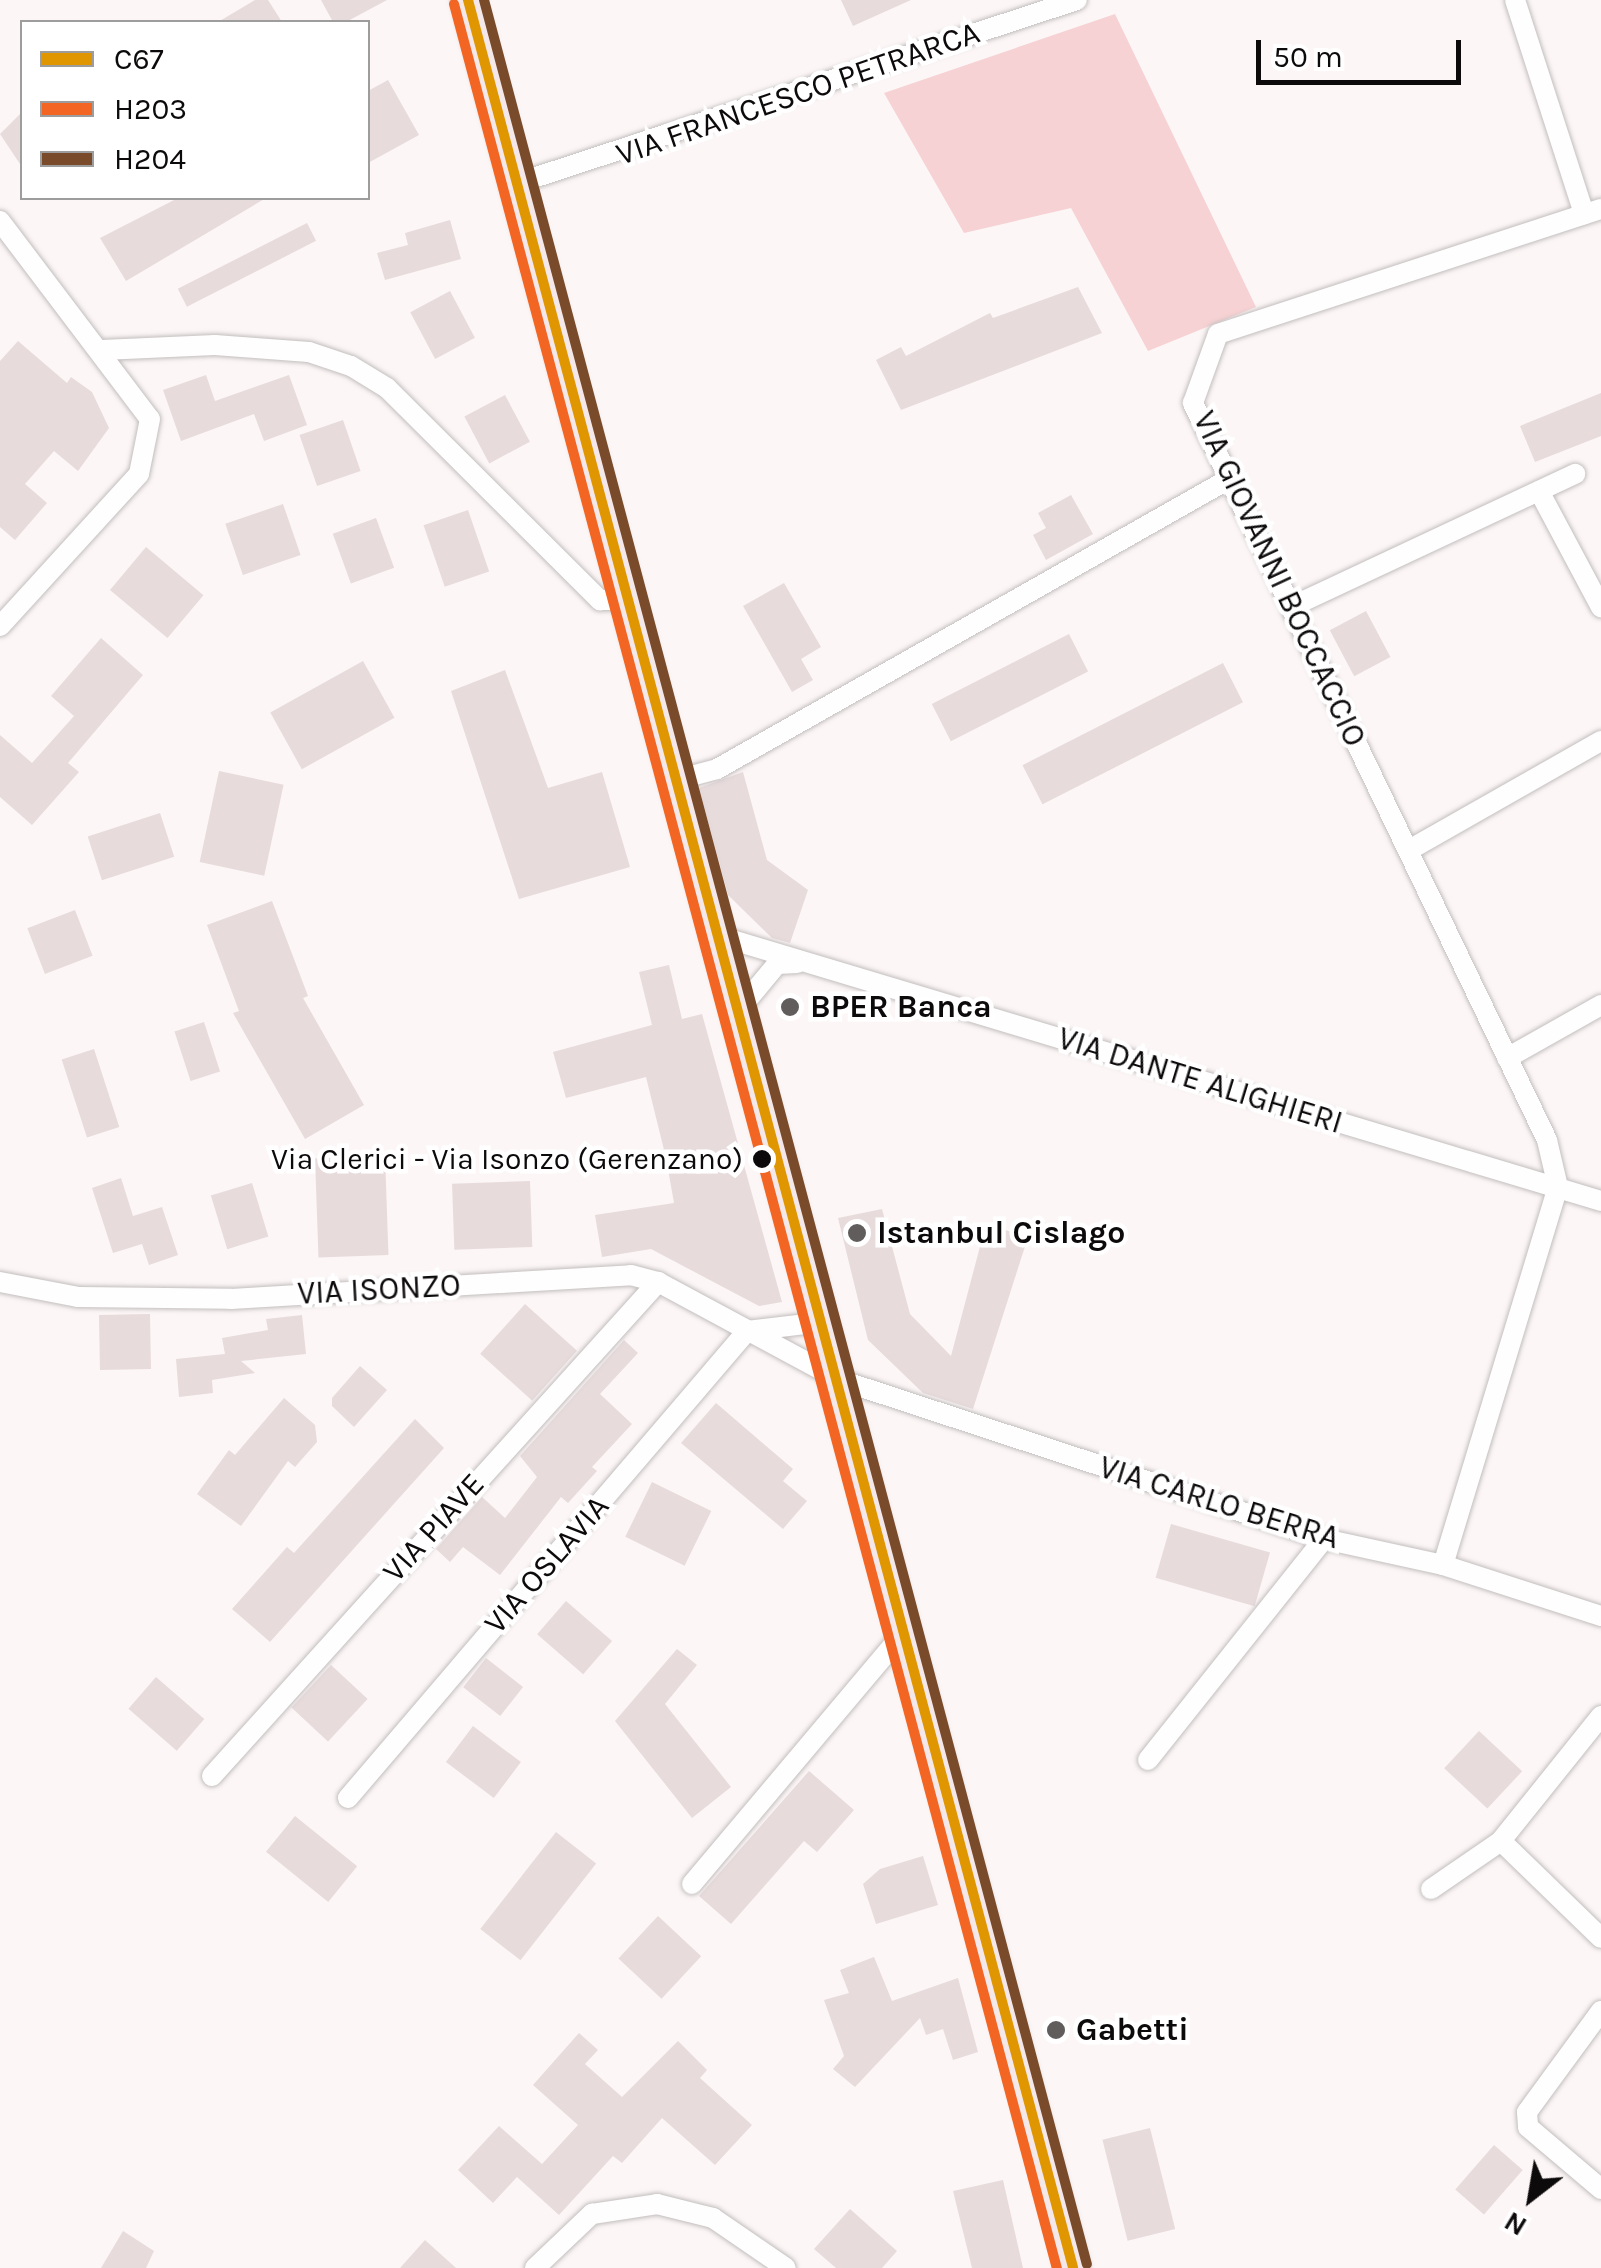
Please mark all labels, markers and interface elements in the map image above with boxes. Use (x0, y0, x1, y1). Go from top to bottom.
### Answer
street label: VIA FRANCESCO PETRARCA (611, 14, 985, 174)
legend (20, 20, 370, 200)
scale bar (1261, 20, 1466, 82)
text: 50 m (1273, 39, 1343, 75)
text: C67 (114, 41, 164, 77)
text: H203 (114, 91, 187, 127)
text: H204 (114, 141, 186, 177)
street label: VIA GIOVANNI BOCCACCIO (1184, 405, 1374, 753)
place label: BPER Banca (810, 988, 992, 1026)
marker: BPER Banca (779, 996, 801, 1018)
street label: VIA DANTE ALIGHIERI (1053, 1019, 1347, 1143)
place label: Via Clerici - Via Isonzo (Gerenzano) (271, 1141, 743, 1177)
marker: Via Clerici - Via Isonzo (Gerenzano) (752, 1149, 772, 1169)
place label: Istanbul Cislago (877, 1214, 1125, 1252)
marker: Istanbul Cislago (846, 1222, 868, 1244)
street label: VIA ISONZO (296, 1267, 462, 1313)
street label: VIA CARLO BERRA (1094, 1448, 1344, 1558)
street label: VIA PIAVE (375, 1466, 493, 1590)
street label: VIA OSLAVIA (477, 1488, 617, 1642)
place label: Gabetti (1076, 2011, 1189, 2049)
marker: Gabetti (1045, 2019, 1067, 2041)
north arrow (1481, 2148, 1581, 2248)
text: N (1498, 2205, 1532, 2243)

